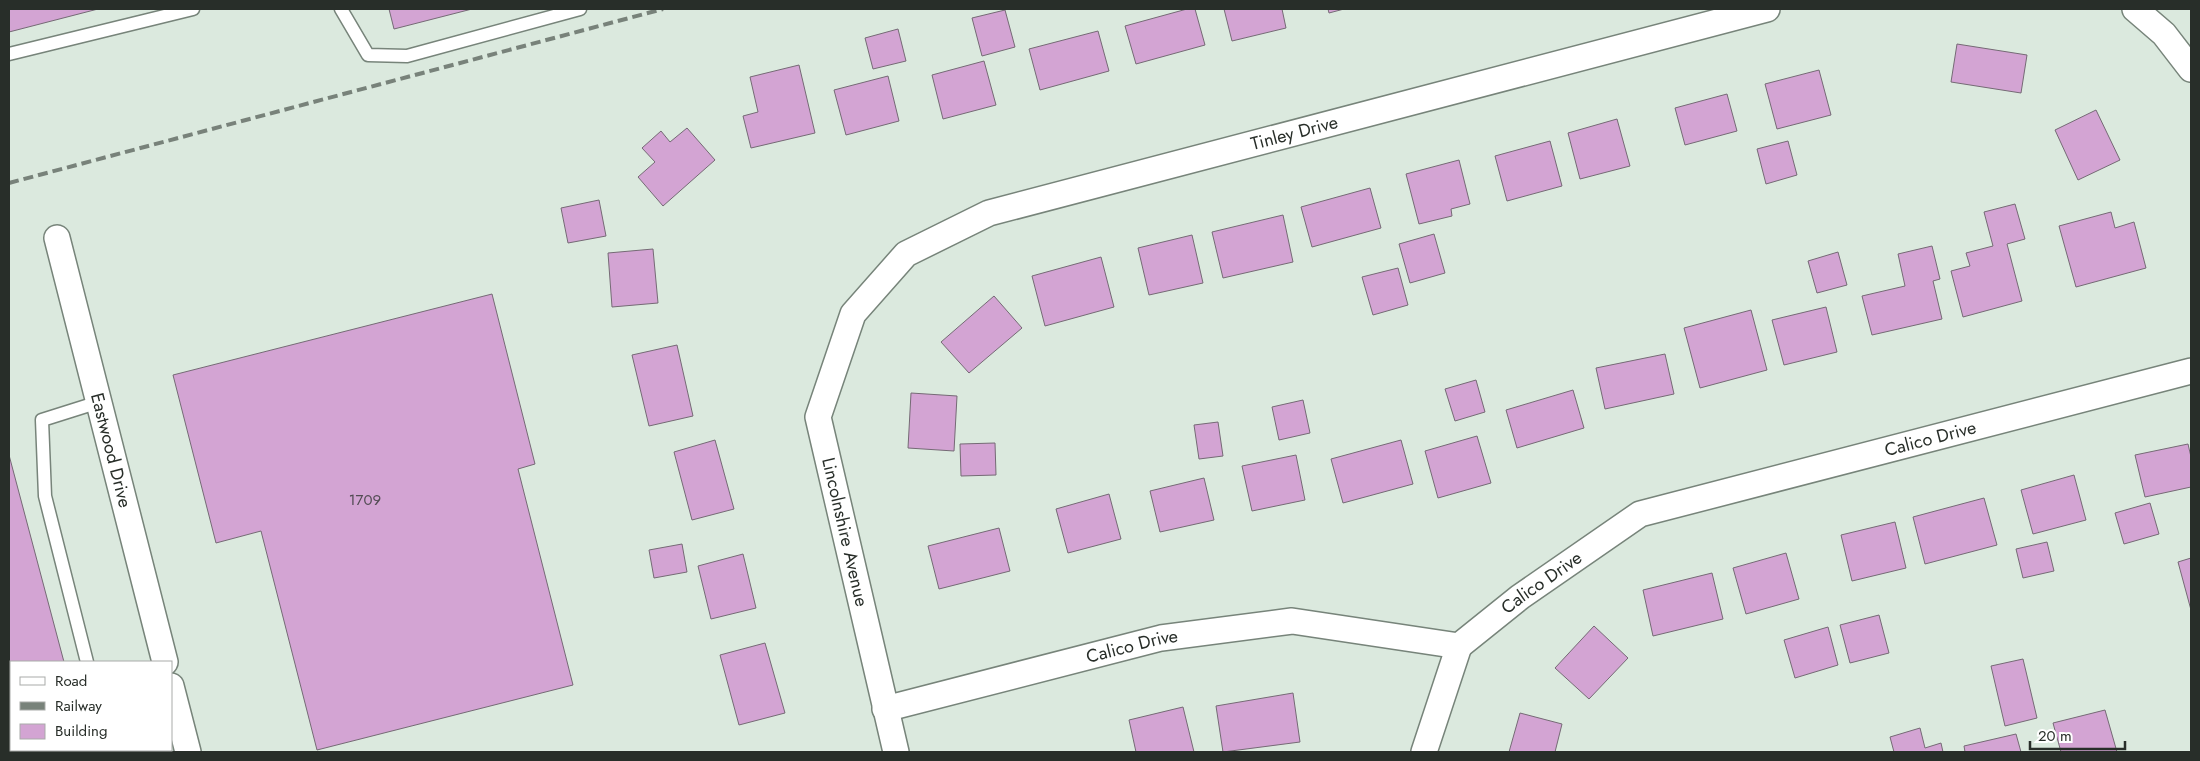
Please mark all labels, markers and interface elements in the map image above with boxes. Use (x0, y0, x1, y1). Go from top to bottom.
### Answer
street label: Tinley Drive (1248, 109, 1341, 157)
street label: Eastwood Drive (84, 390, 138, 510)
street label: Calico Drive (1882, 414, 1979, 463)
street label: Lincolnshire Avenue (815, 455, 875, 609)
house number: 1709 (349, 489, 381, 511)
street label: Calico Drive (1495, 545, 1587, 620)
street label: Calico Drive (1083, 623, 1179, 670)
legend (10, 661, 172, 751)
text: Road (55, 670, 87, 692)
text: Railway (55, 695, 102, 717)
scale bar (2030, 718, 2125, 750)
text: Building (55, 720, 107, 742)
text: 20 m (2038, 725, 2072, 747)

